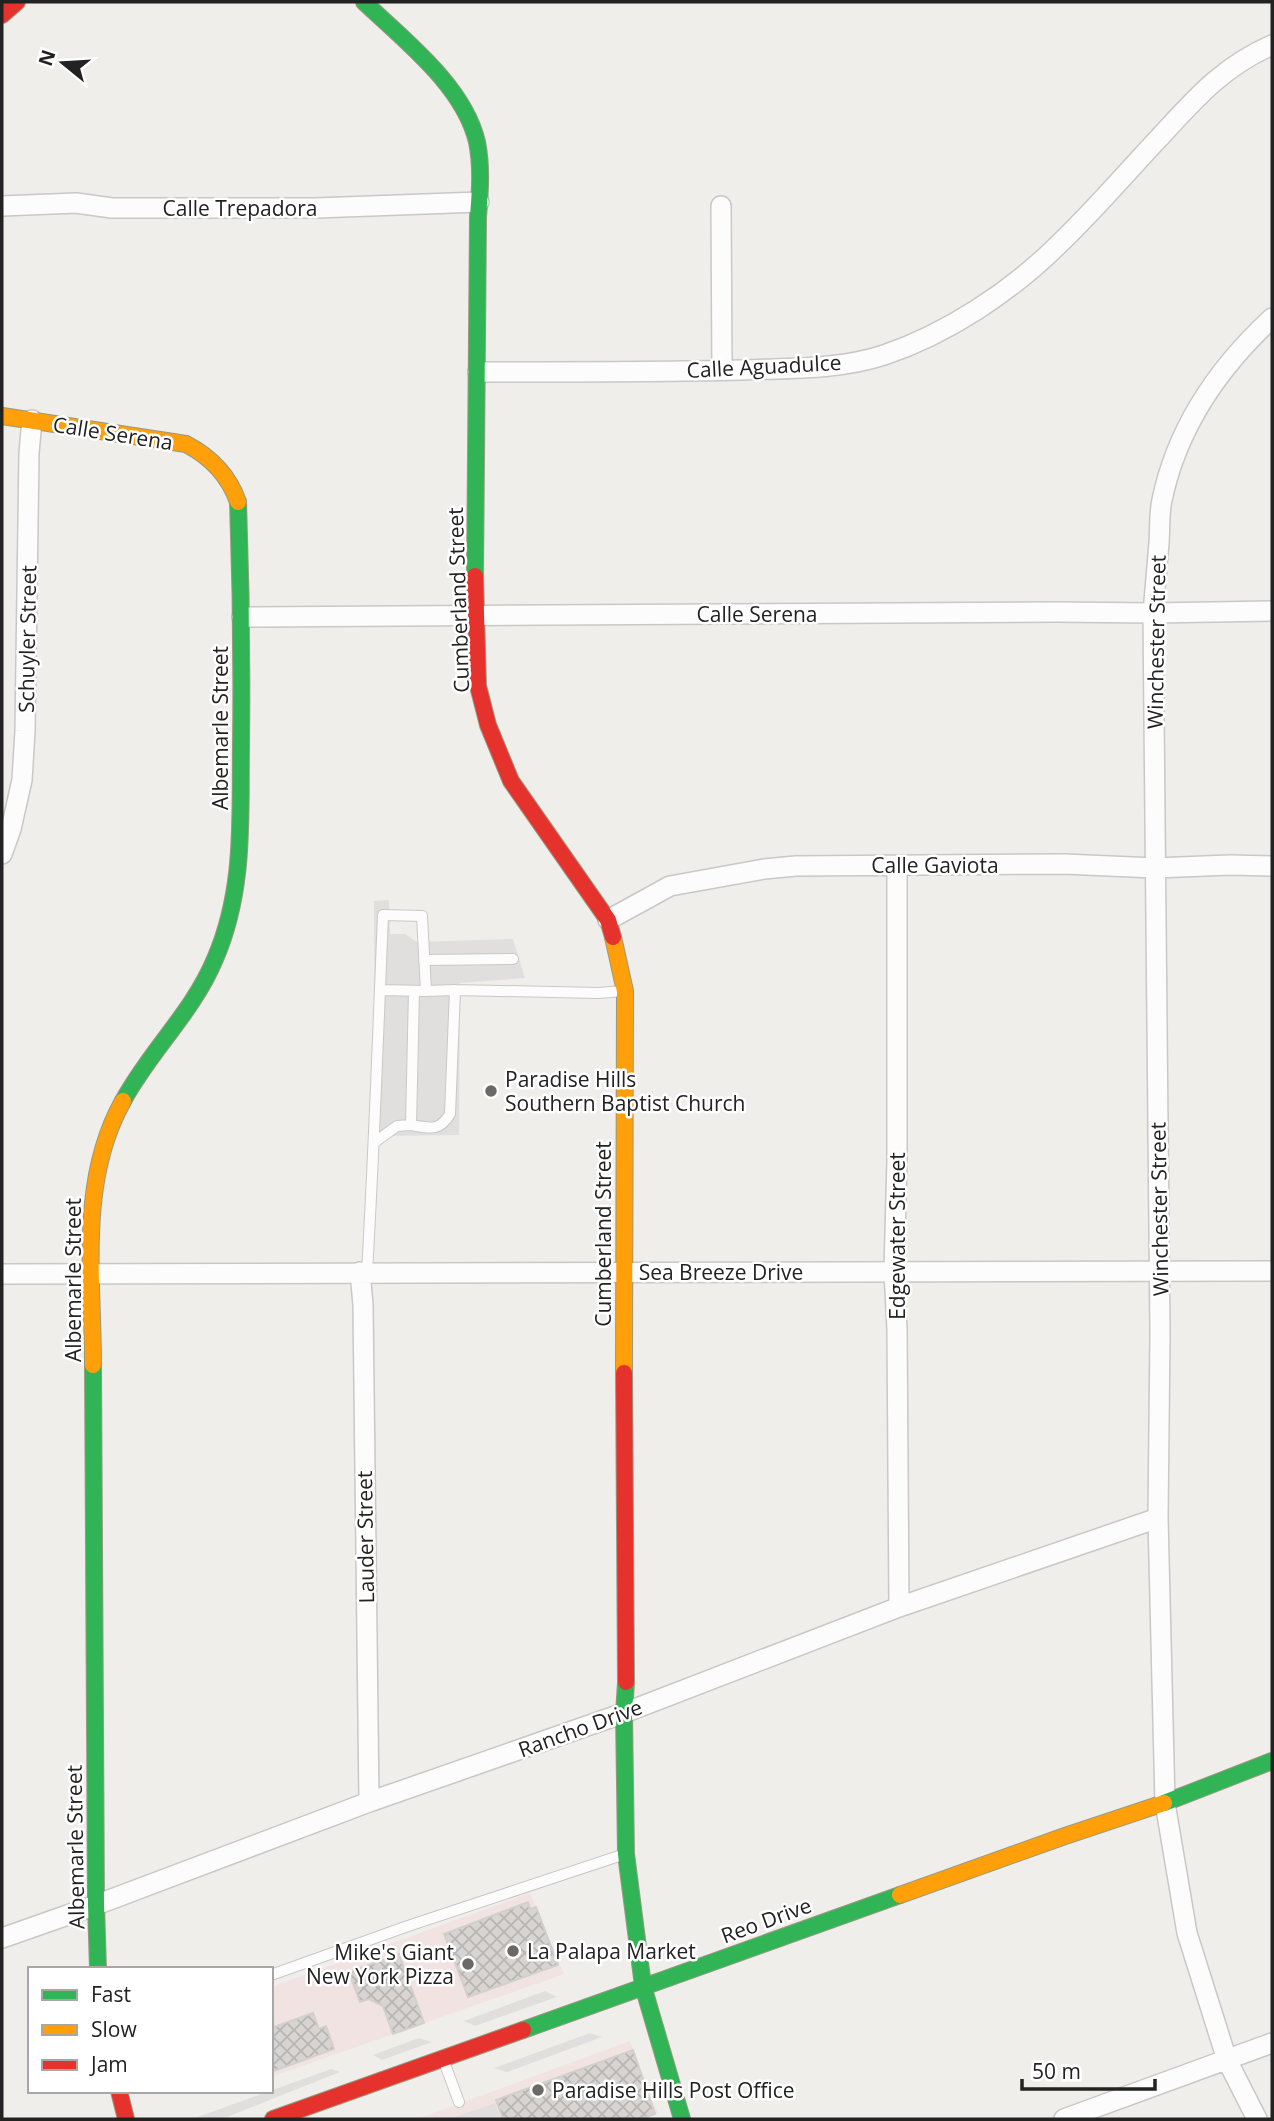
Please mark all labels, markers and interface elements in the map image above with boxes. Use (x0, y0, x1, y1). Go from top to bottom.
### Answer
north arrow (28, 28, 98, 98)
text: N (32, 46, 62, 69)
street label: Calle Trepadora (163, 194, 317, 222)
street label: Calle Aguadulce (686, 348, 842, 384)
street label: Calle Serena (51, 410, 175, 456)
street label: Cumberland Street (441, 507, 475, 693)
street label: Winchester Street (1140, 555, 1172, 729)
street label: Schuyler Street (12, 565, 42, 713)
street label: Calle Serena (697, 600, 817, 628)
street label: Albemarle Street (206, 646, 234, 810)
street label: Calle Gaviota (871, 851, 999, 879)
place label: Paradise Hills Southern Baptist Church (505, 1065, 745, 1117)
marker: Paradise Hills Southern Baptist Church (483, 1083, 499, 1099)
street label: Winchester Street (1143, 1122, 1175, 1296)
street label: Cumberland Street (589, 1141, 617, 1327)
street label: Edgewater Street (883, 1152, 911, 1320)
street label: Albemarle Street (59, 1198, 87, 1362)
street label: Sea Breeze Drive (639, 1258, 803, 1286)
street label: Lauder Street (350, 1470, 380, 1604)
street label: Rancho Drive (514, 1693, 646, 1763)
street label: Albemarle Street (60, 1765, 90, 1929)
street label: Reo Drive (717, 1891, 815, 1949)
place label: La Palapa Market (527, 1937, 696, 1965)
place label: Mike's Giant New York Pizza (306, 1938, 454, 1990)
marker: La Palapa Market (505, 1943, 521, 1959)
marker: Mike's Giant New York Pizza (460, 1956, 476, 1972)
legend (28, 1967, 273, 2093)
text: Fast (91, 1980, 131, 2008)
text: Slow (91, 2015, 137, 2043)
scale bar (1022, 2048, 1155, 2092)
text: Jam (89, 2050, 128, 2078)
text: 50 m (1032, 2057, 1081, 2085)
place label: Paradise Hills Post Office (552, 2076, 795, 2104)
marker: Paradise Hills Post Office (530, 2082, 546, 2098)

